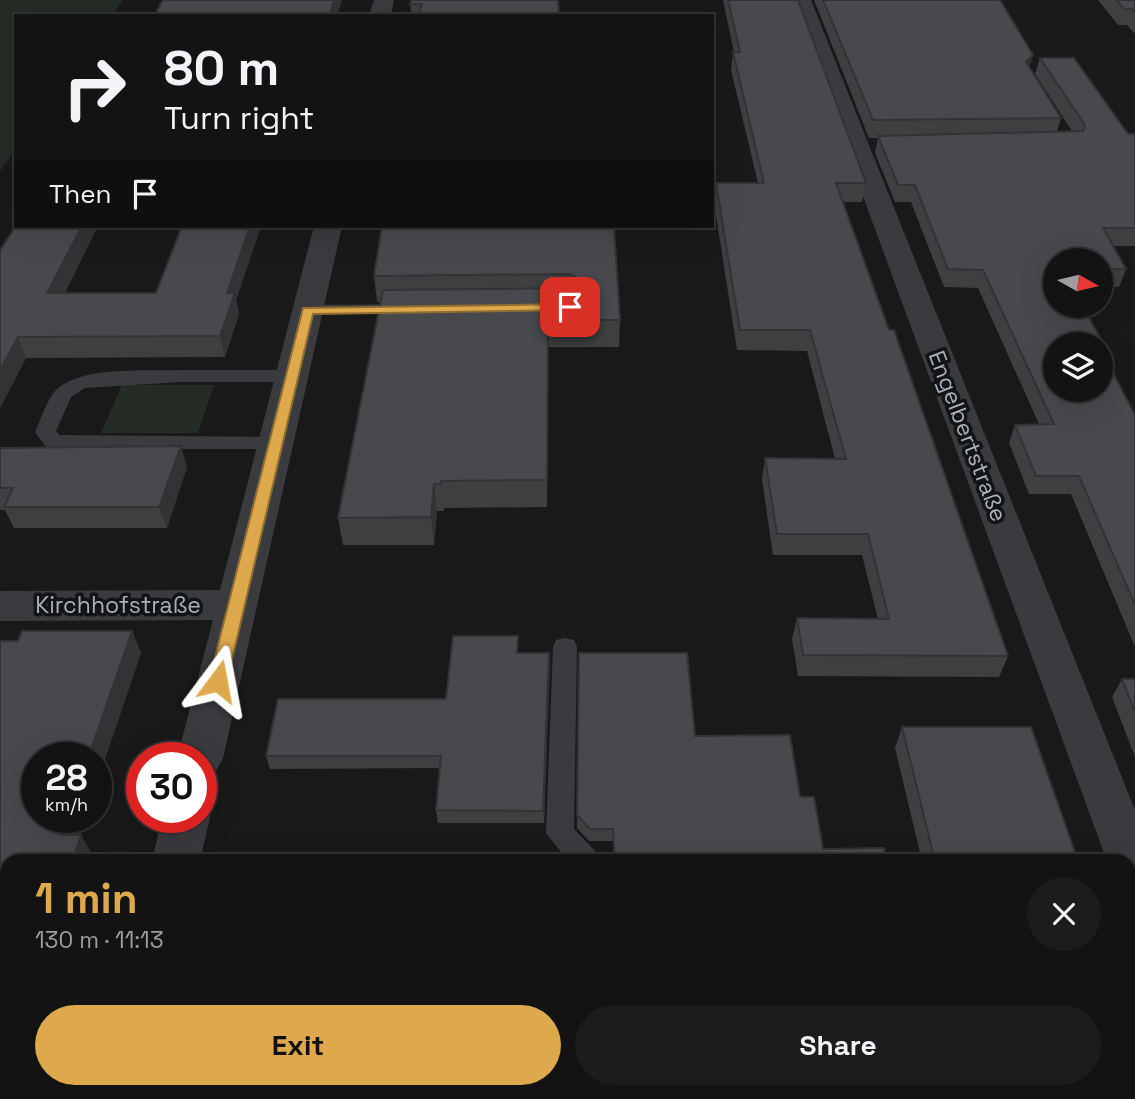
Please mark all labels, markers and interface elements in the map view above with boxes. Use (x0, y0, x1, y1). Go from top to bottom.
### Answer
text: 80 m (164, 37, 279, 99)
icon: right (49, 42, 140, 133)
text: Turn right (164, 98, 314, 138)
icon: arrive (126, 175, 164, 213)
text: Then (49, 177, 112, 211)
north arrow (1043, 248, 1113, 318)
map controls (1043, 248, 1113, 402)
pin (540, 277, 600, 337)
icon: arrive (551, 288, 589, 326)
button: layers (1043, 332, 1113, 402)
street label: Engelbertstraße (922, 346, 1014, 526)
street label: Kirchhofstraße (35, 590, 201, 620)
position arrow (181, 644, 255, 718)
speed limit sign: 30 (126, 742, 217, 833)
text: 28 (46, 756, 87, 800)
text: km/h (45, 793, 88, 816)
text: 1 min (35, 872, 138, 925)
button: close (1027, 877, 1101, 951)
text: 130 m · 11:13 (35, 925, 164, 955)
button: Exit (35, 1005, 561, 1085)
button: Share (575, 1005, 1101, 1085)

